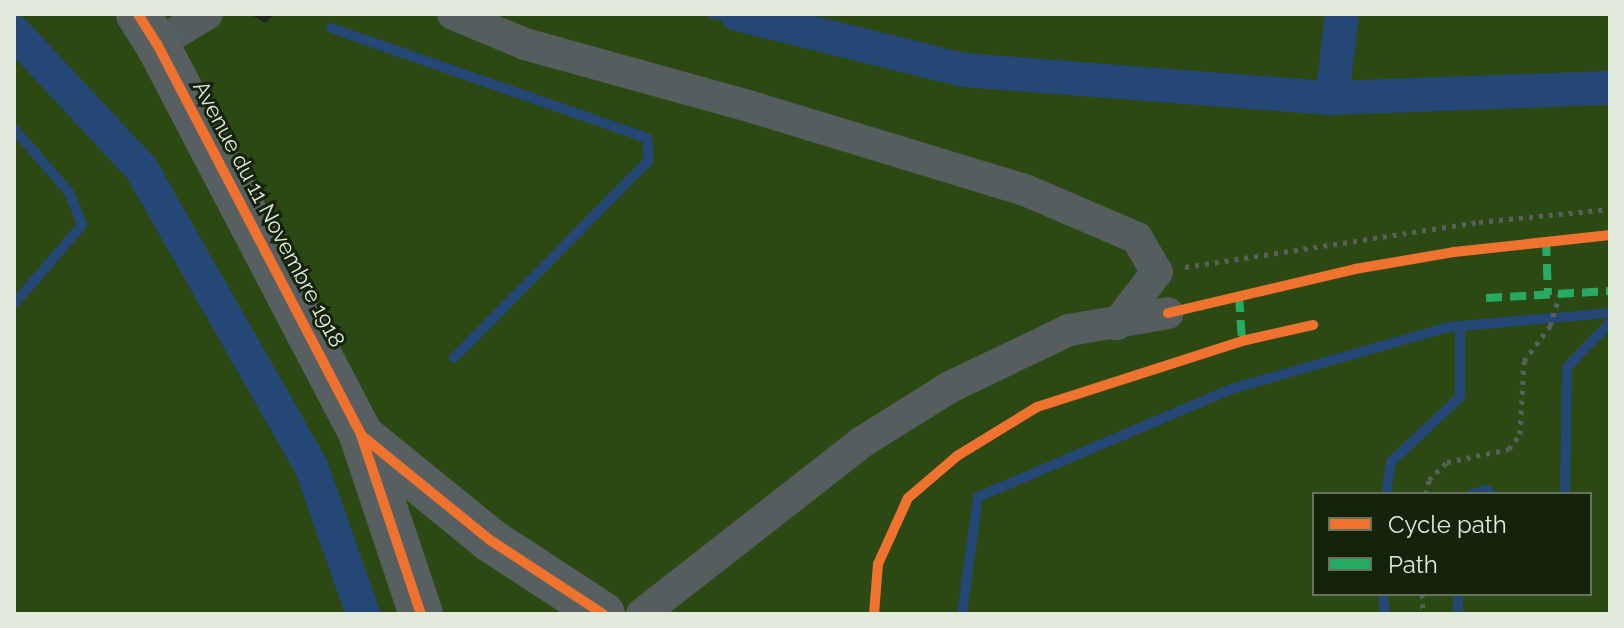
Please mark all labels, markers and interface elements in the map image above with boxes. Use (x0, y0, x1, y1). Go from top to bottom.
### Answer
street label: Avenue du 11 Novembre 1918 (187, 76, 351, 352)
legend (1312, 492, 1592, 596)
text: Cycle path (1388, 510, 1507, 539)
text: Path (1388, 550, 1438, 579)

